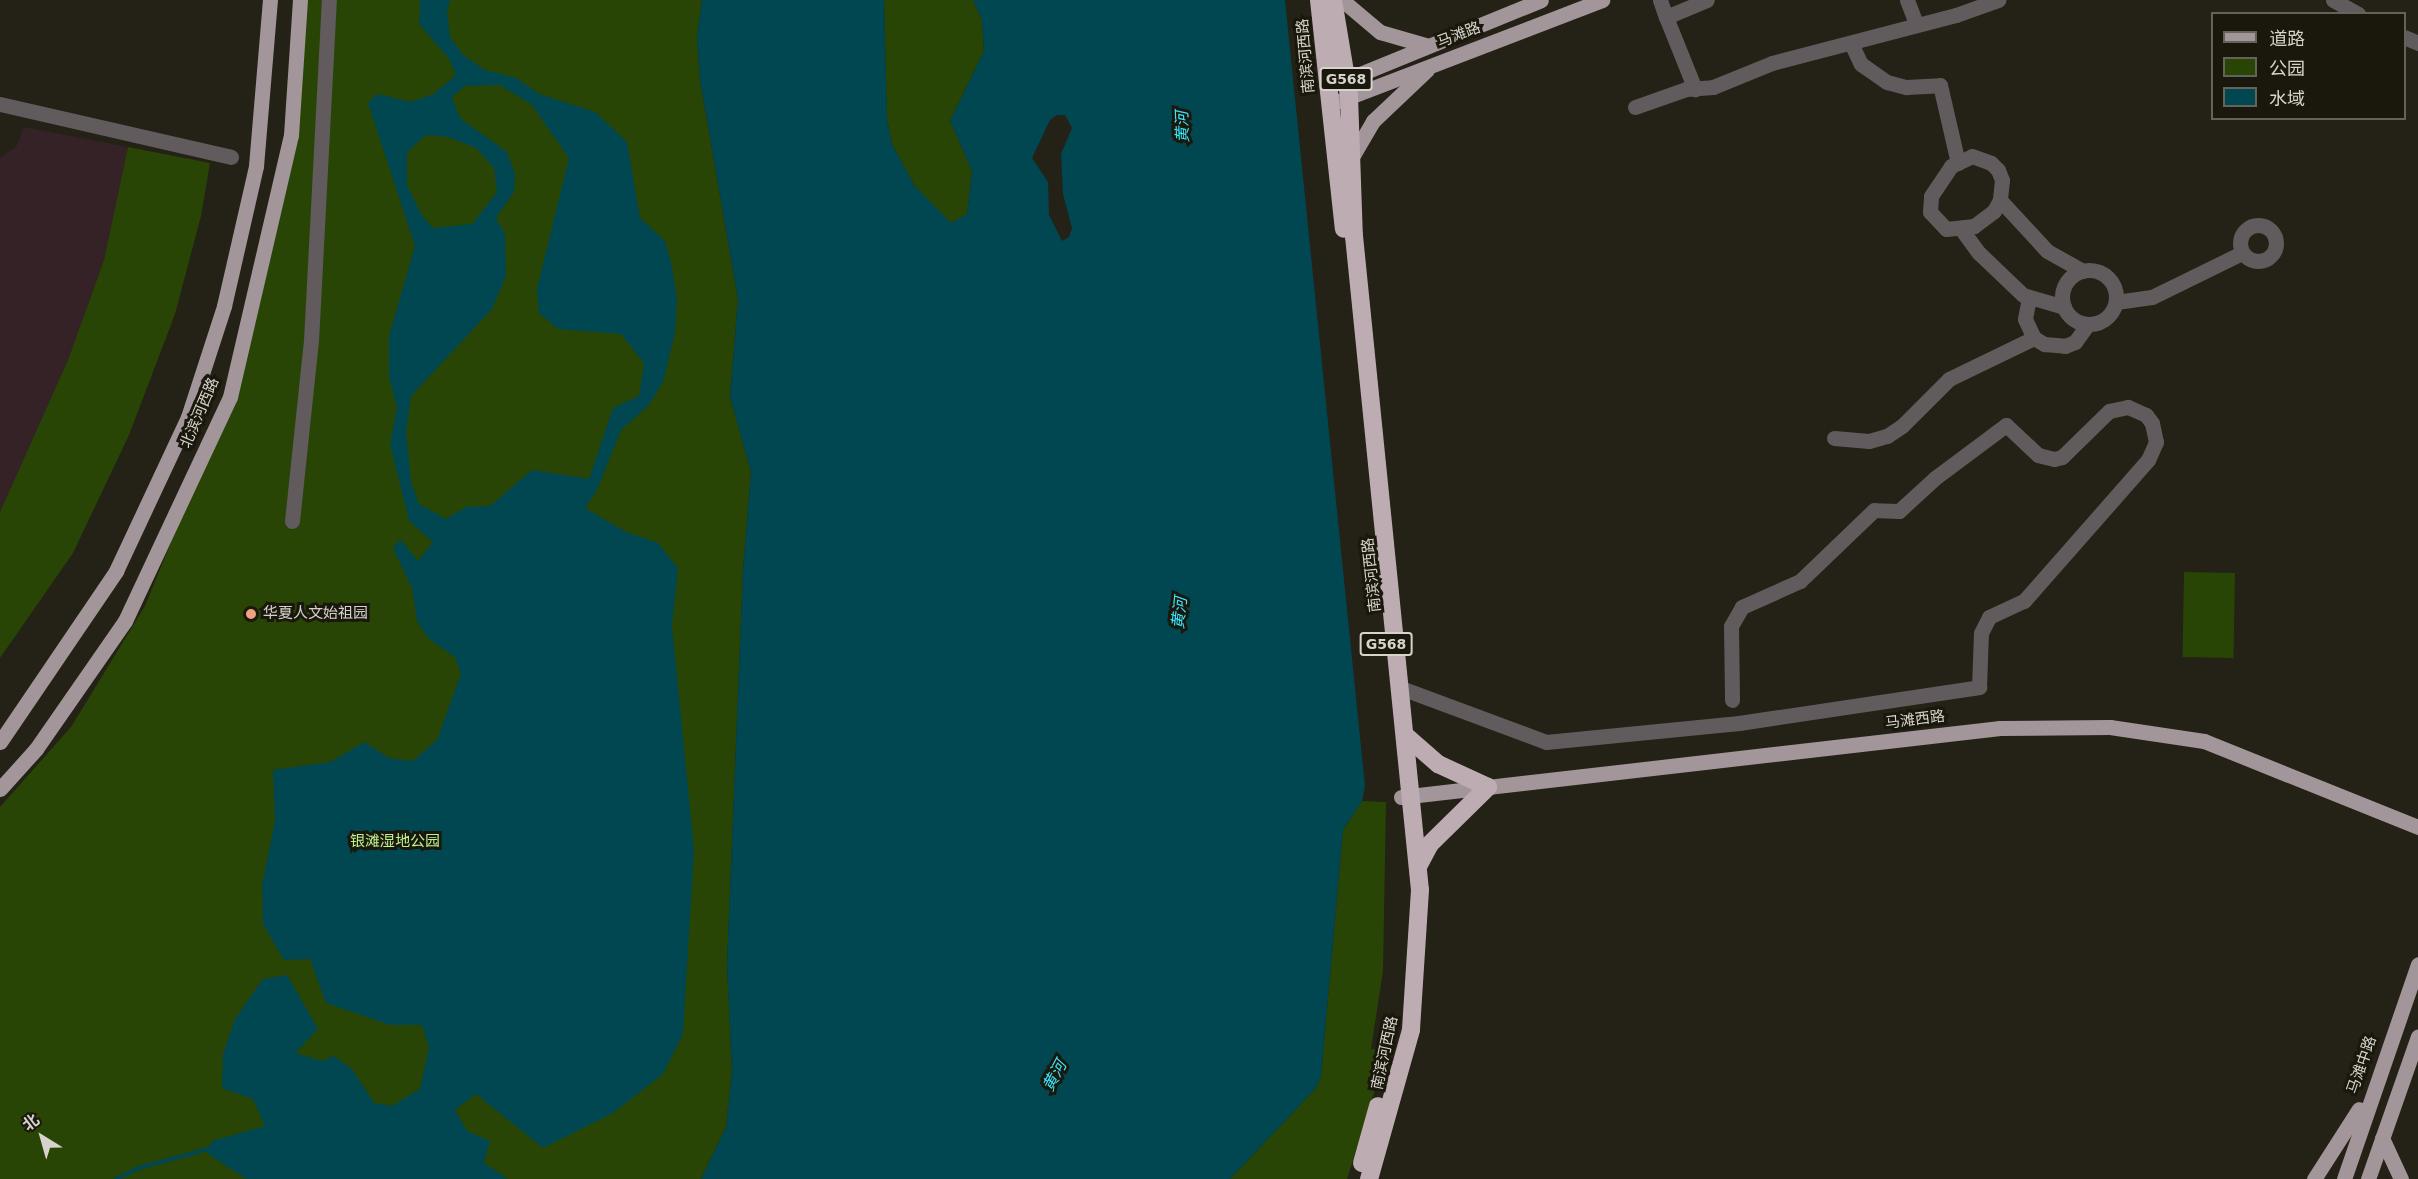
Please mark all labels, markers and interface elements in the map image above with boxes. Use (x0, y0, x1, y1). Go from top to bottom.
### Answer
legend (2211, 12, 2406, 120)
street label: 南滨河西路 (1294, 18, 1318, 94)
street label: 马滩路 (1435, 19, 1483, 51)
text: 道路 (2269, 28, 2305, 49)
text: 公园 (2269, 58, 2305, 79)
road number: G568 (1319, 68, 1373, 90)
text: 水域 (2269, 88, 2305, 109)
water label: 黄河 (1173, 111, 1193, 143)
street label: 北滨河西路 (177, 375, 223, 451)
street label: 南滨河西路 (1359, 537, 1385, 613)
water label: 黄河 (1169, 596, 1191, 630)
place label: 华夏人文始祖园 (263, 605, 368, 623)
marker: 华夏人文始祖园 (244, 607, 258, 621)
road number: G568 (1359, 633, 1413, 655)
street label: 马滩西路 (1884, 707, 1946, 733)
park label: 银滩湿地公园 (350, 833, 440, 851)
street label: 南滨河西路 (1368, 1014, 1402, 1092)
street label: 马滩中路 (2344, 1034, 2380, 1096)
water label: 黄河 (1039, 1057, 1071, 1095)
north arrow (12, 1107, 72, 1167)
text: 北 (19, 1110, 43, 1135)

